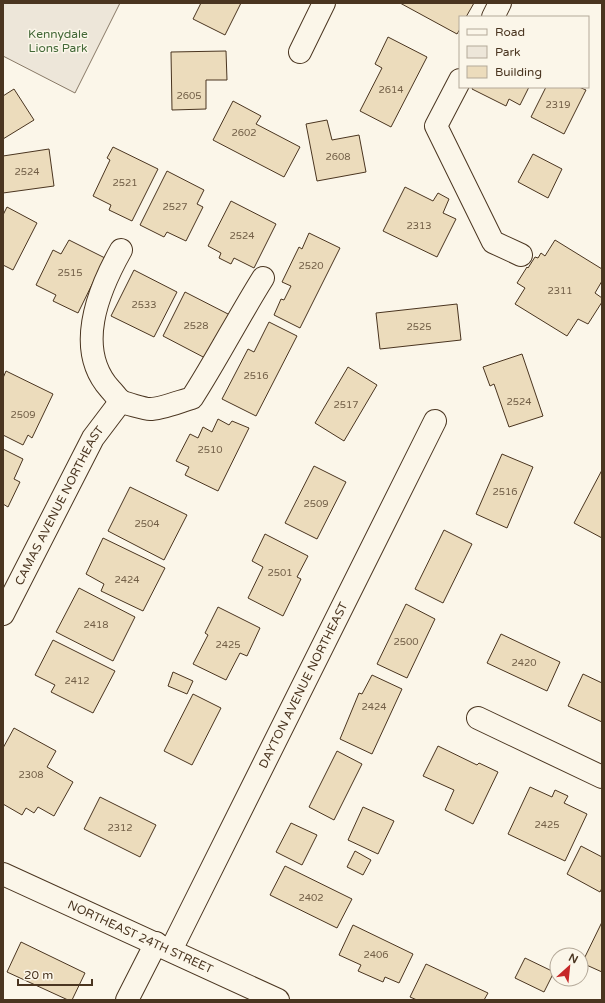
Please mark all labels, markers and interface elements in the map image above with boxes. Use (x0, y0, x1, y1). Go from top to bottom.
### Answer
legend (459, 16, 589, 88)
text: Road (495, 25, 525, 39)
park label: Kennydale Lions Park (28, 27, 88, 55)
text: Park (495, 45, 521, 59)
text: Building (495, 65, 542, 79)
house number: 2614 (378, 84, 404, 96)
house number: 2605 (176, 90, 202, 102)
house number: 2319 (545, 99, 571, 111)
house number: 2602 (231, 127, 257, 139)
house number: 2608 (325, 151, 351, 163)
house number: 2524 (14, 166, 40, 178)
house number: 2521 (112, 177, 138, 189)
house number: 2527 (162, 201, 188, 213)
house number: 2313 (406, 220, 432, 232)
house number: 2524 (229, 230, 255, 242)
house number: 2520 (298, 260, 324, 272)
house number: 2515 (57, 267, 83, 279)
house number: 2311 (547, 285, 573, 297)
house number: 2533 (131, 299, 157, 311)
house number: 2528 (183, 320, 209, 332)
house number: 2525 (406, 321, 432, 333)
house number: 2516 (243, 370, 269, 382)
house number: 2524 (506, 396, 532, 408)
house number: 2517 (333, 399, 359, 411)
house number: 2509 (10, 409, 36, 421)
street label: CAMAS AVENUE NORTHEAST (12, 423, 107, 588)
house number: 2510 (197, 444, 223, 456)
house number: 2516 (492, 486, 518, 498)
house number: 2509 (303, 498, 329, 510)
house number: 2504 (134, 518, 160, 530)
house number: 2501 (267, 567, 293, 579)
house number: 2424 (114, 574, 140, 586)
street label: DAYTON AVENUE NORTHEAST (256, 599, 351, 771)
house number: 2418 (83, 619, 109, 631)
house number: 2500 (393, 636, 419, 648)
house number: 2425 (215, 639, 241, 651)
house number: 2420 (511, 657, 537, 669)
house number: 2412 (64, 675, 90, 687)
house number: 2424 (361, 701, 387, 713)
house number: 2308 (18, 769, 44, 781)
house number: 2425 (534, 819, 560, 831)
house number: 2312 (107, 822, 133, 834)
house number: 2402 (298, 892, 324, 904)
street label: NORTHEAST 24TH STREET (65, 898, 216, 977)
north arrow (549, 947, 589, 987)
house number: 2406 (363, 949, 389, 961)
text: N (566, 951, 580, 966)
scale bar (18, 961, 92, 987)
text: 20 m (24, 968, 53, 982)

